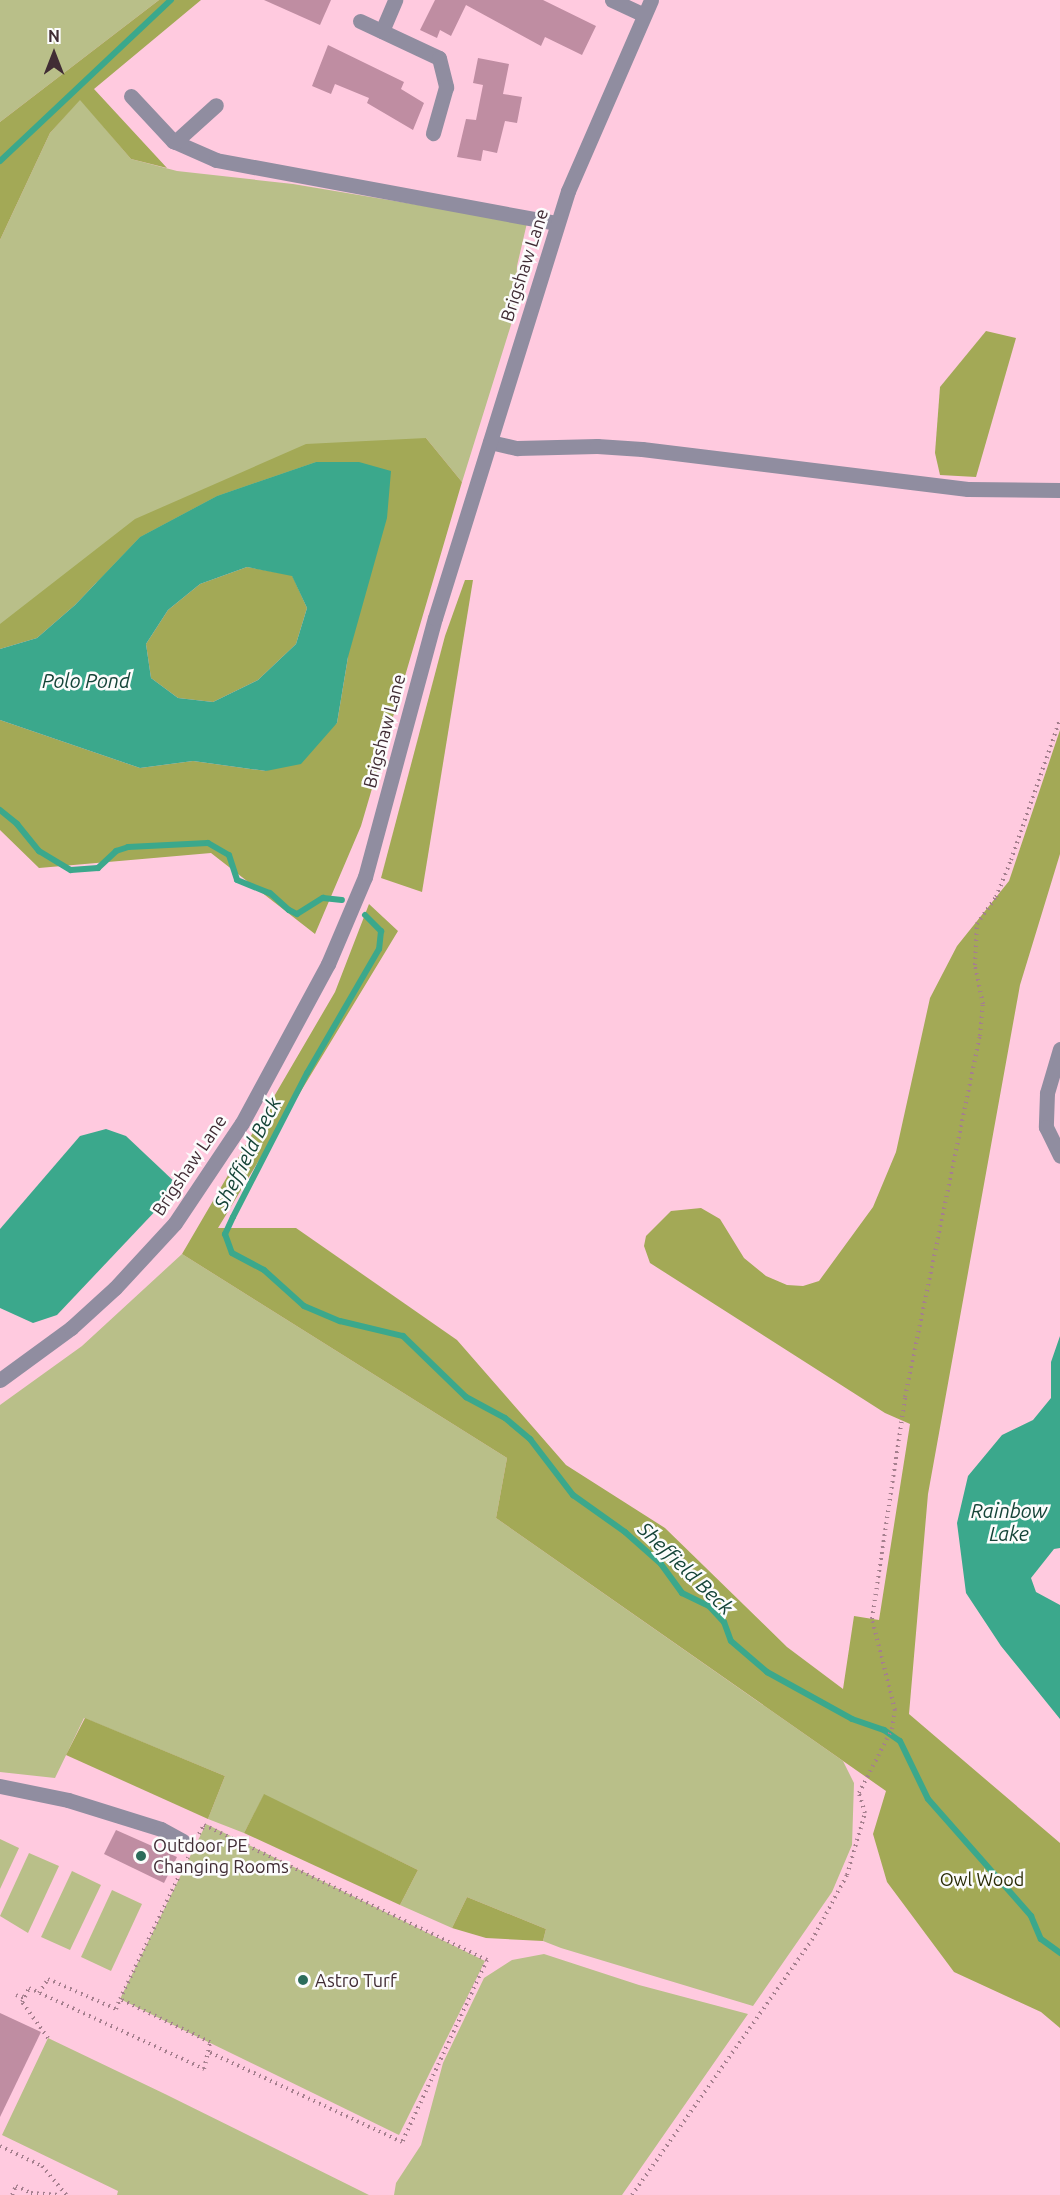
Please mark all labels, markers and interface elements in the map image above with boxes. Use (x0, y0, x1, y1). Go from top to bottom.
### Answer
north arrow (24, 24, 84, 84)
text: N (48, 27, 60, 45)
street label: Brigshaw Lane (496, 206, 552, 324)
water label: Polo Pond (42, 668, 130, 692)
street label: Brigshaw Lane (358, 672, 410, 790)
water label: Sheffield Beck (208, 1093, 286, 1213)
street label: Brigshaw Lane (147, 1110, 231, 1220)
water label: Rainbow Lake (971, 1499, 1047, 1546)
water label: Sheffield Beck (633, 1517, 739, 1619)
place label: Outdoor PE Changing Rooms (153, 1835, 289, 1878)
marker: Outdoor PE Changing Rooms (134, 1849, 148, 1863)
park label: Owl Wood (940, 1868, 1024, 1890)
place label: Astro Turf (315, 1969, 397, 1991)
marker: Astro Turf (296, 1973, 310, 1987)

